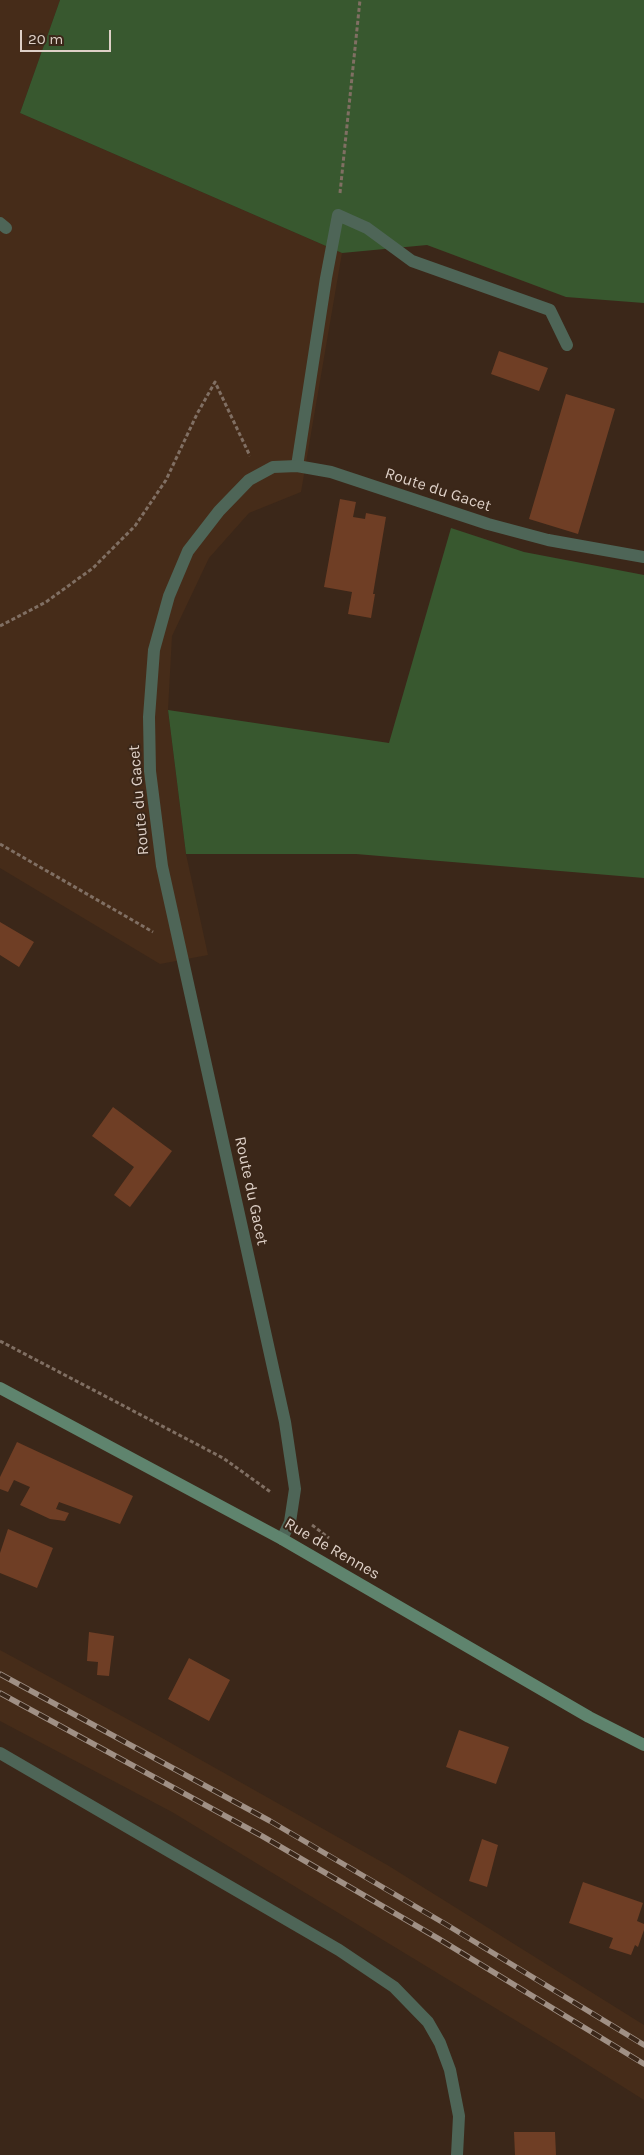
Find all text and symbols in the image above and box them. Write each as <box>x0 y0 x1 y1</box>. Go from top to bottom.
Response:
scale bar <box>22 20 114 52</box>
text: 20 m <box>28 30 63 48</box>
street label: Route du Gacet <box>382 464 494 516</box>
street label: Route du Gacet <box>125 744 153 856</box>
street label: Route du Gacet <box>230 1135 272 1247</box>
street label: Rue de Rennes <box>281 1514 383 1584</box>

